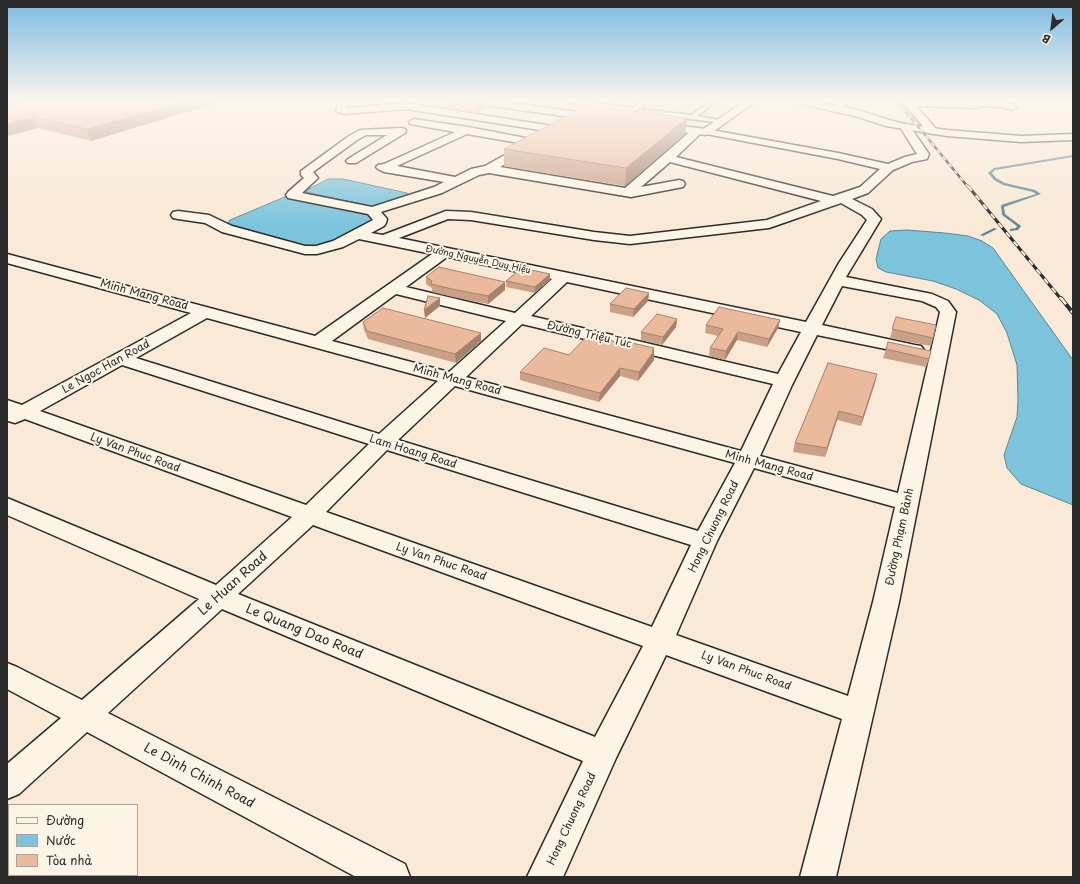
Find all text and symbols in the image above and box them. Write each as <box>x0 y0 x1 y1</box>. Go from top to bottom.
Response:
north arrow <box>1032 8 1072 48</box>
text: B <box>1039 30 1053 48</box>
street label: Đường Nguyễn Duy Hiệu <box>424 244 532 276</box>
street label: Minh Mang Road <box>99 277 189 313</box>
street label: Đường Triệu Túc <box>545 319 633 351</box>
street label: Le Ngoc Han Road <box>60 337 152 397</box>
street label: Minh Mang Road <box>412 362 502 398</box>
street label: Ly Van Phuc Road <box>88 431 182 475</box>
street label: Lam Hoang Road <box>368 432 458 472</box>
street label: Minh Mang Road <box>724 448 814 484</box>
street label: Hong Chuong Road <box>686 479 742 575</box>
street label: Đường Phạm Bành <box>883 487 917 587</box>
street label: Ly Van Phuc Road <box>394 540 488 584</box>
street label: Le Huan Road <box>195 549 271 619</box>
street label: Le Quang Dao Road <box>243 601 365 663</box>
street label: Ly Van Phuc Road <box>699 649 793 693</box>
street label: Le Dinh Chinh Road <box>141 740 257 812</box>
street label: Hong Chuong Road <box>545 771 599 867</box>
legend <box>8 804 138 876</box>
text: Đường <box>46 811 84 829</box>
text: Nước <box>46 831 76 849</box>
text: Tòa nhà <box>46 851 92 869</box>

